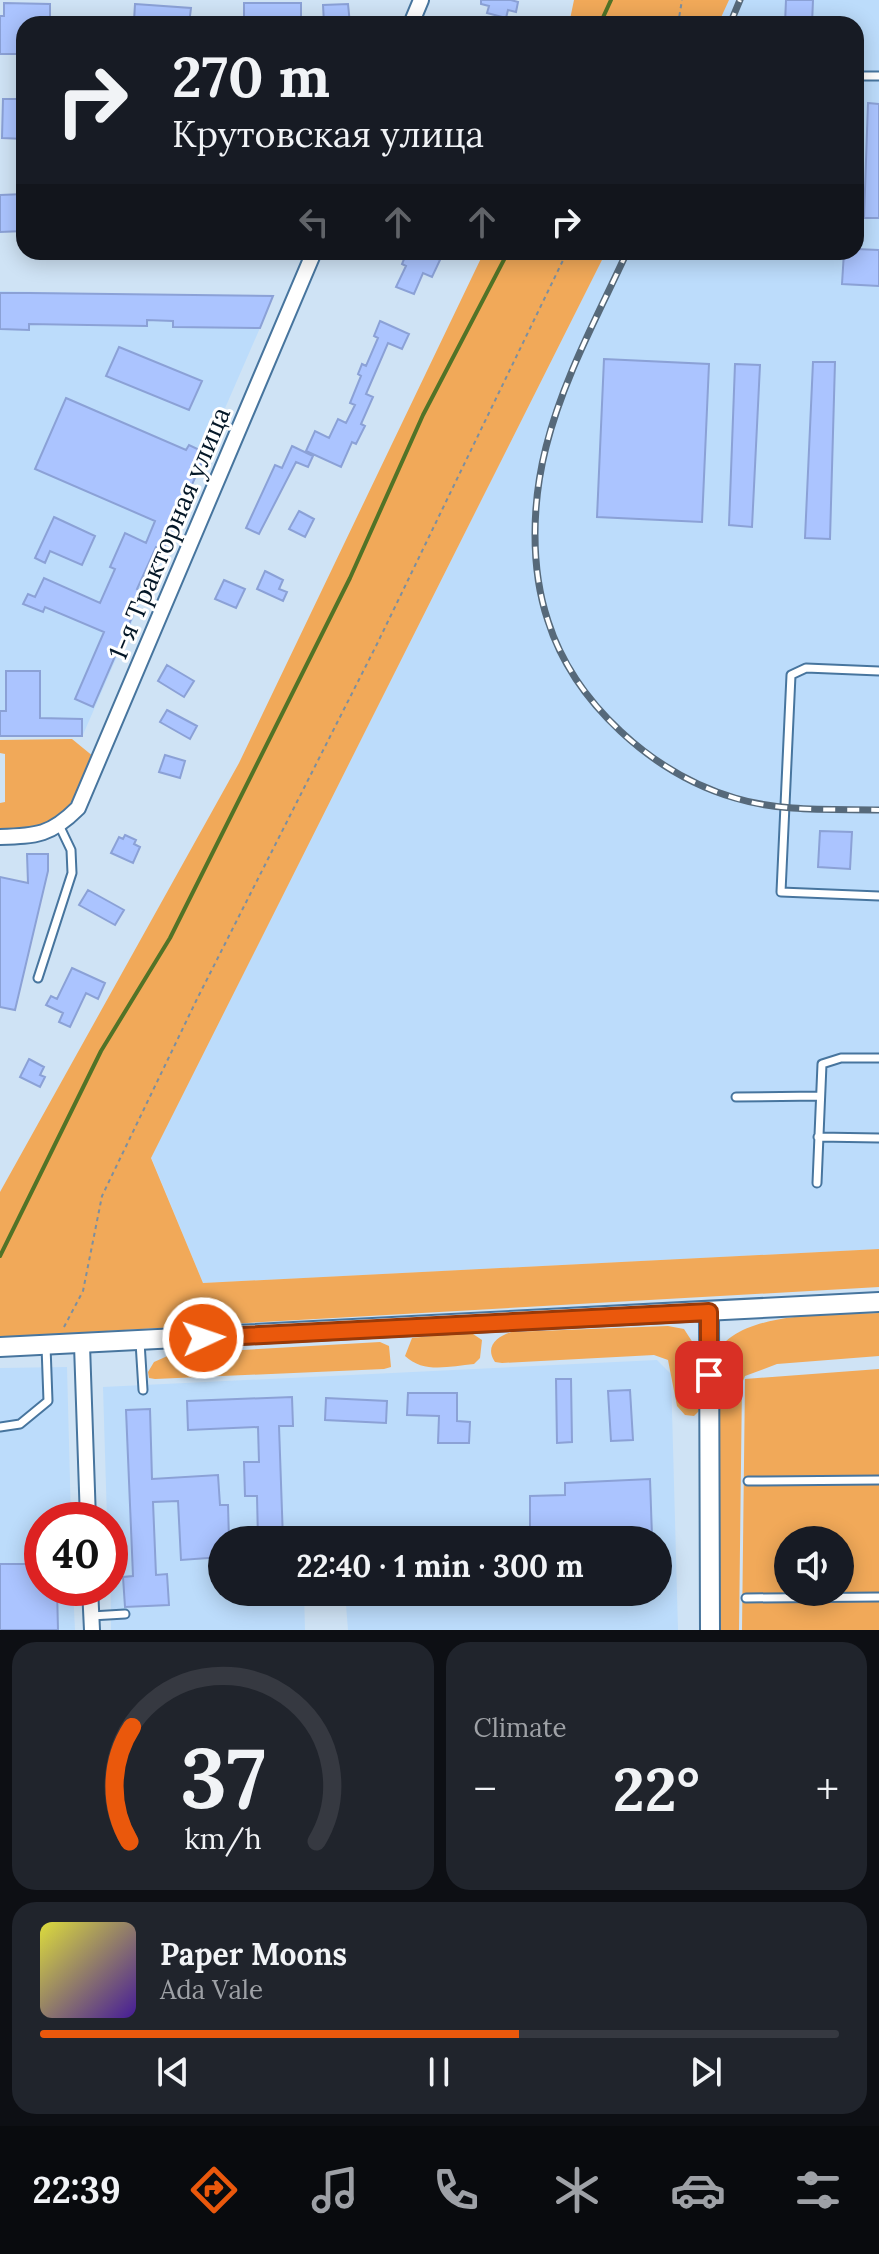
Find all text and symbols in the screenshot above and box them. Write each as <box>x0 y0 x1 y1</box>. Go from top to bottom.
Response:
text: 270 m <box>172 41 330 112</box>
icon: right <box>40 48 144 152</box>
text: Крутовская улица <box>172 111 484 157</box>
icon: left <box>292 200 336 244</box>
icon: ahead <box>376 200 420 244</box>
icon: ahead <box>460 200 504 244</box>
icon: right <box>544 200 588 244</box>
street label: 1-я Тракторная улица <box>101 402 237 664</box>
position arrow <box>161 1296 245 1380</box>
pin <box>675 1341 743 1409</box>
icon: arrive <box>687 1353 731 1397</box>
speed limit sign: 40 <box>24 1502 128 1606</box>
map controls <box>774 1526 854 1606</box>
button: sound <box>774 1526 854 1606</box>
text: 22:40 · 1 min · 300 m <box>296 1547 584 1585</box>
text: Climate <box>474 1711 567 1744</box>
text: 37 <box>180 1724 266 1831</box>
text: 22° <box>613 1751 700 1827</box>
text: − <box>474 1761 497 1817</box>
text: + <box>816 1761 839 1817</box>
text: km/h <box>184 1820 261 1857</box>
text: Paper Moons <box>160 1935 347 1973</box>
text: Ada Vale <box>160 1973 263 2006</box>
icon: previous <box>151 2050 195 2094</box>
icon: pause <box>417 2050 461 2094</box>
icon: next <box>684 2050 728 2094</box>
icon: directions <box>186 2162 242 2218</box>
icon: music <box>307 2162 363 2218</box>
icon: phone <box>428 2162 484 2218</box>
icon: climate <box>549 2162 605 2218</box>
icon: car <box>670 2162 726 2218</box>
icon: filters <box>790 2162 846 2218</box>
text: 22:39 <box>32 2167 121 2213</box>

